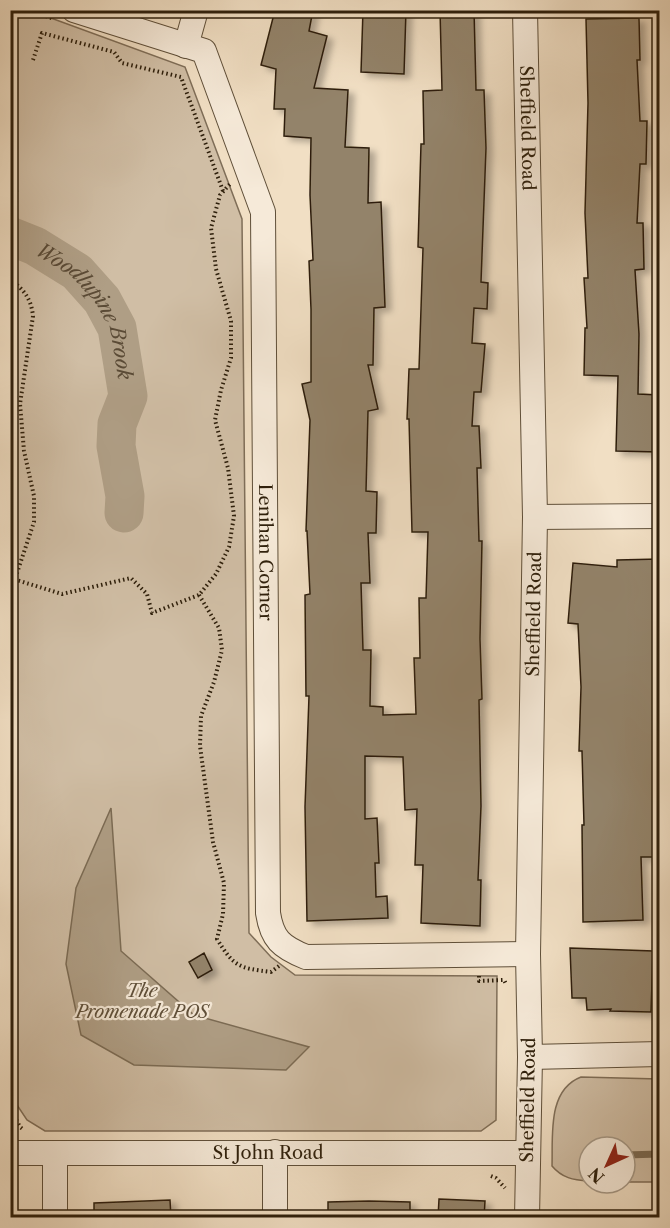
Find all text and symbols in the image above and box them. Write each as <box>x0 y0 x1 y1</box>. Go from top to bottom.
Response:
street label: Sheffield Road <box>515 65 540 191</box>
water label: Woodlupine Brook <box>32 238 137 382</box>
street label: Lenihan Corner <box>254 484 277 621</box>
street label: Sheffield Road <box>522 551 546 677</box>
park label: The Promenade POS <box>74 980 210 1023</box>
street label: Sheffield Road <box>516 1037 540 1163</box>
north arrow <box>577 1135 637 1195</box>
street label: St John Road <box>212 1142 324 1164</box>
text: N <box>584 1164 608 1188</box>

